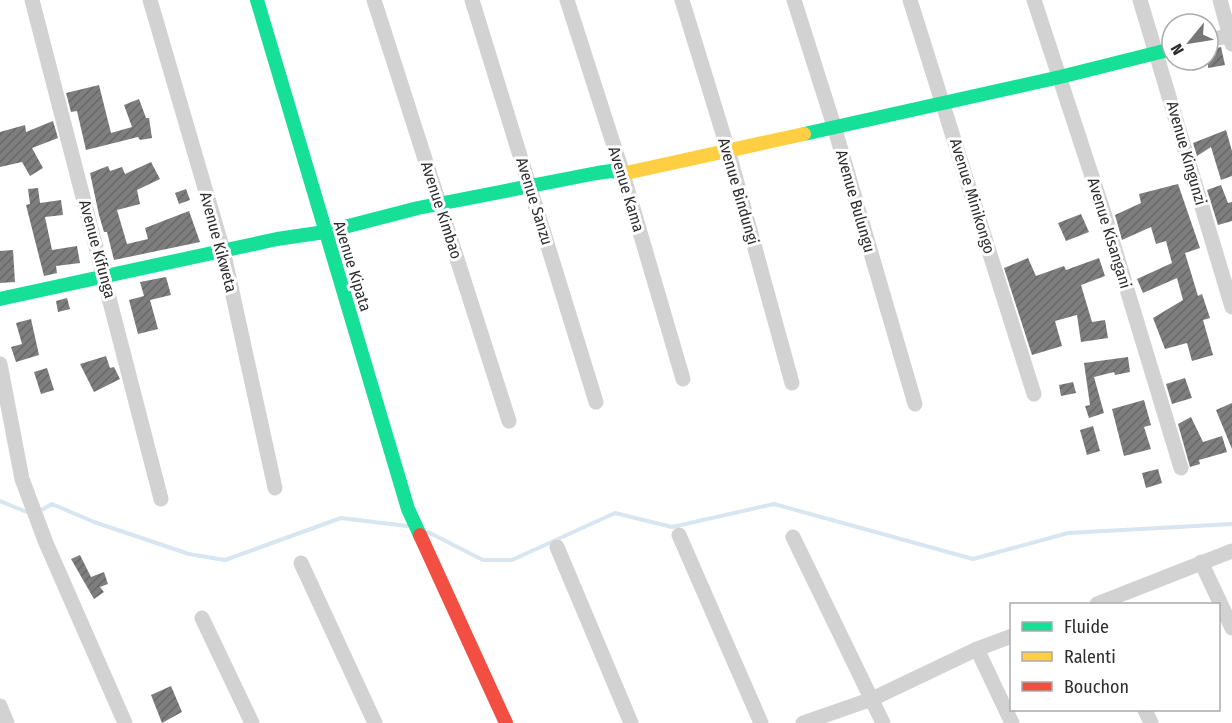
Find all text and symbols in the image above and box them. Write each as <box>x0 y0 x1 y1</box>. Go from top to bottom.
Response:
north arrow <box>1160 12 1220 72</box>
text: N <box>1167 40 1188 58</box>
street label: Avenue Kingunzi <box>1163 99 1210 207</box>
street label: Avenue Bindungi <box>714 136 763 247</box>
street label: Avenue Minikongo <box>946 136 999 256</box>
street label: Avenue Kama <box>605 144 649 234</box>
street label: Avenue Bulungu <box>832 148 879 255</box>
street label: Avenue Sanzu <box>512 155 557 247</box>
street label: Avenue Kimbao <box>417 159 466 261</box>
street label: Avenue Kisangani <box>1084 175 1135 291</box>
street label: Avenue Kikweta <box>196 190 241 295</box>
street label: Avenue Kifunga <box>75 198 120 301</box>
street label: Avenue Kipata <box>330 219 375 314</box>
legend <box>1010 603 1220 711</box>
text: Fluide <box>1064 616 1109 638</box>
text: Ralenti <box>1064 646 1116 668</box>
text: Bouchon <box>1064 676 1129 698</box>

